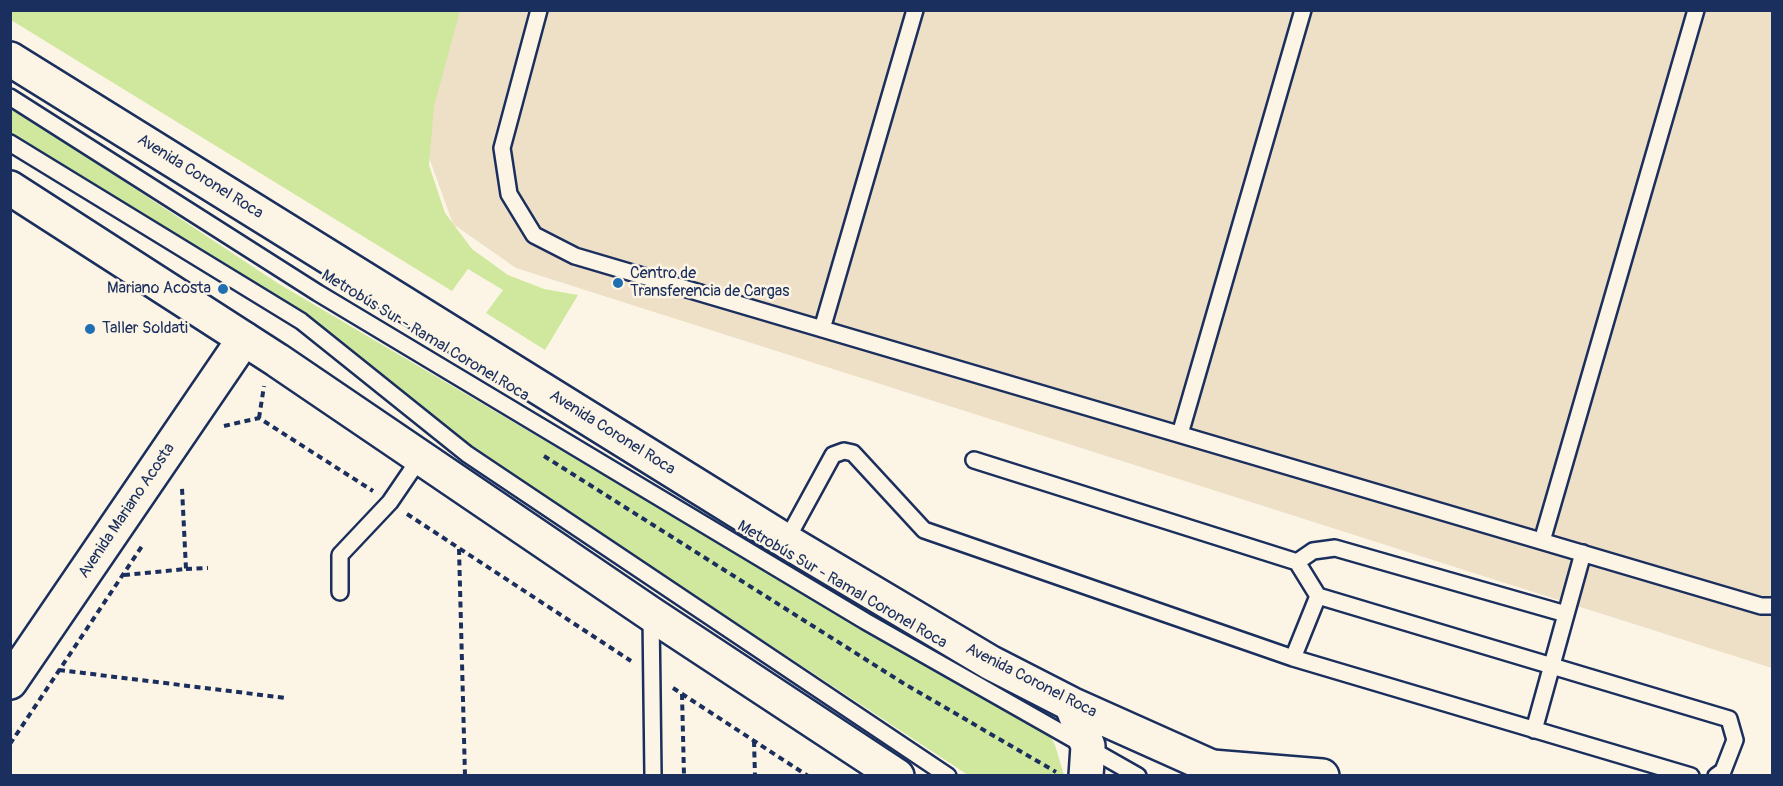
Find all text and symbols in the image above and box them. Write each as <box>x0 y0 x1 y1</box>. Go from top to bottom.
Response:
street label: Avenida Coronel Roca <box>134 130 266 224</box>
place label: Centro de Transferencia de Cargas <box>630 264 789 302</box>
street label: Metrobús Sur - Ramal Coronel Roca <box>318 266 532 406</box>
marker: Centro de Transferencia de Cargas <box>611 276 625 290</box>
place label: Mariano Acosta <box>107 279 211 299</box>
marker: Mariano Acosta <box>216 282 230 296</box>
place label: Taller Soldati <box>102 319 188 339</box>
marker: Taller Soldati <box>83 322 97 336</box>
street label: Avenida Coronel Roca <box>546 386 678 480</box>
street label: Avenida Mariano Acosta <box>75 440 179 582</box>
street label: Metrobús Sur - Ramal Coronel Roca <box>734 517 950 653</box>
street label: Avenida Coronel Roca <box>962 640 1100 722</box>

